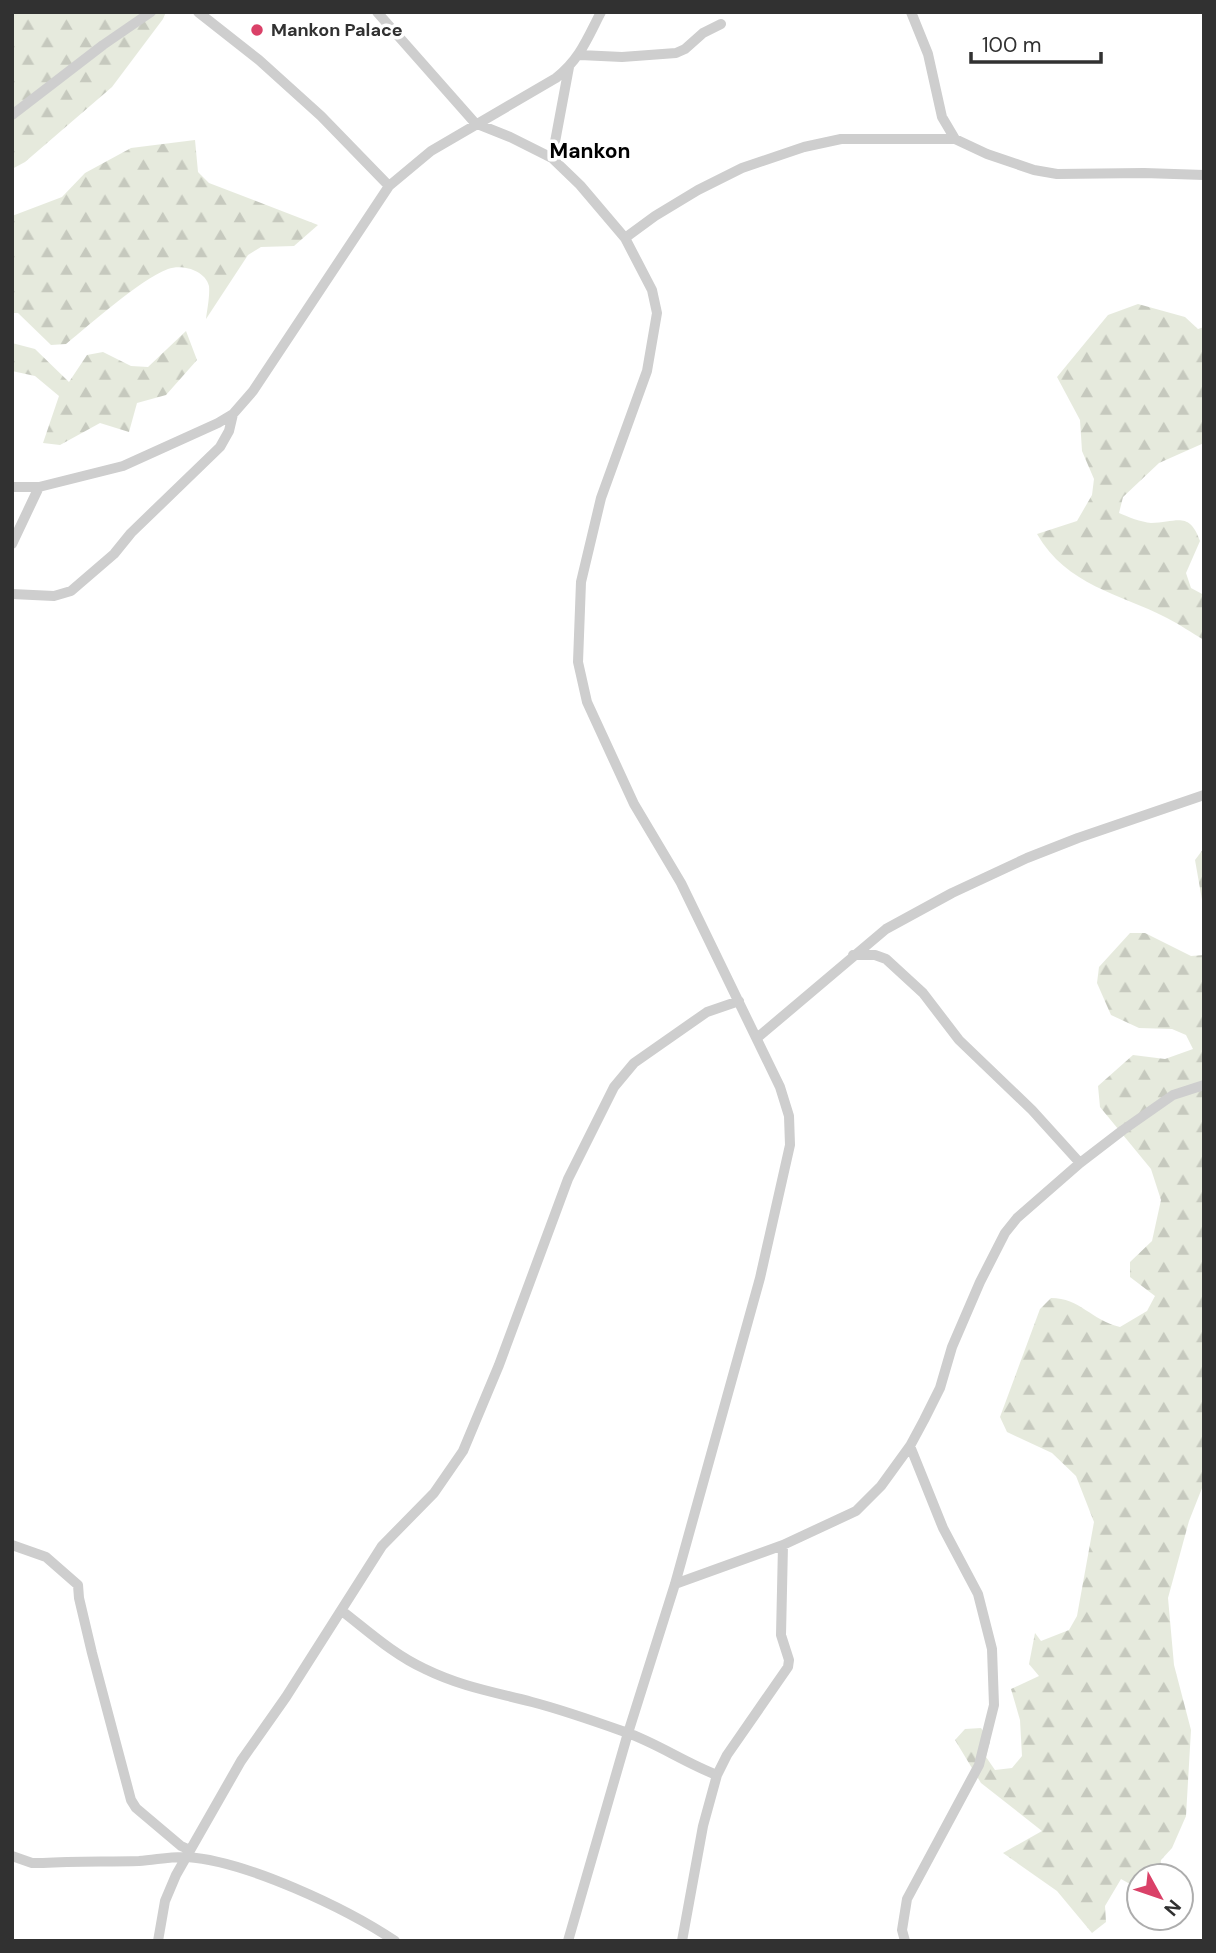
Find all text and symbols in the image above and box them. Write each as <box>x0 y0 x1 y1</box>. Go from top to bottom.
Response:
place label: Mankon Palace <box>271 18 403 42</box>
scale bar <box>971 21 1100 65</box>
marker: Mankon Palace <box>249 22 265 38</box>
text: 100 m <box>982 31 1042 59</box>
district label: Mankon <box>550 137 630 165</box>
north arrow <box>1125 1862 1195 1932</box>
text: N <box>1159 1894 1187 1921</box>

